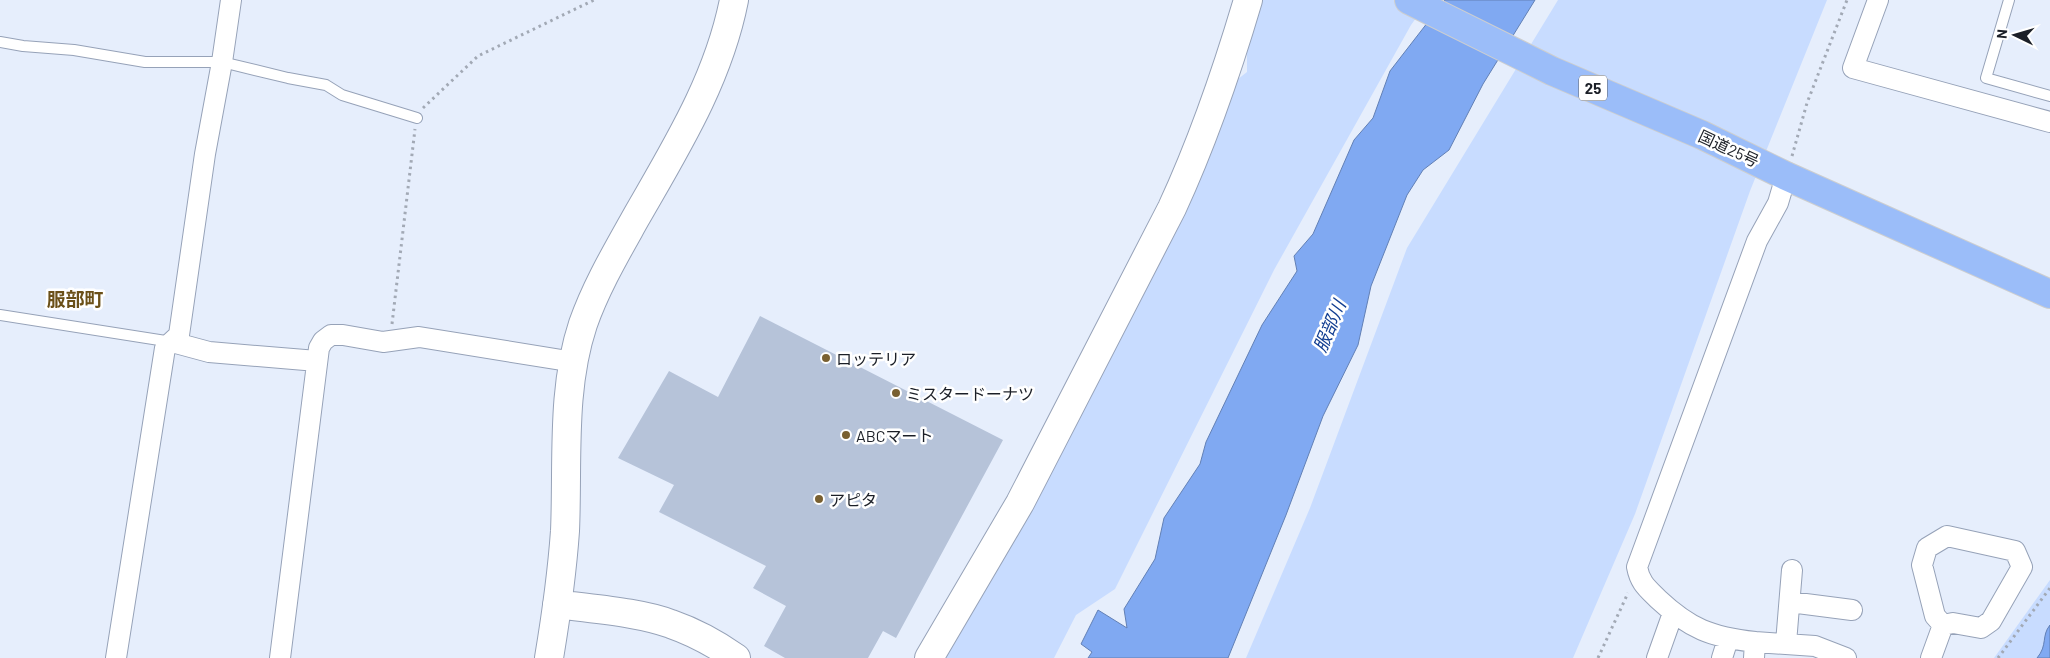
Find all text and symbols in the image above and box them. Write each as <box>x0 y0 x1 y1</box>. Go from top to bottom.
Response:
north arrow <box>1990 10 2040 60</box>
text: N <box>1993 28 2010 39</box>
road number: 25 <box>1579 76 1607 100</box>
street label: 国道25号 <box>1696 126 1762 170</box>
district label: 服部町 <box>46 287 104 310</box>
water label: 服部川 <box>1308 295 1350 355</box>
place label: ロッテリア <box>836 349 916 368</box>
marker: ロッテリア <box>820 352 832 364</box>
place label: ミスタードーナツ <box>906 384 1034 403</box>
marker: ミスタードーナツ <box>890 387 902 399</box>
place label: ABCマート <box>856 426 933 445</box>
marker: ABCマート <box>840 429 852 441</box>
place label: アピタ <box>829 490 877 509</box>
marker: アピタ <box>813 493 825 505</box>

